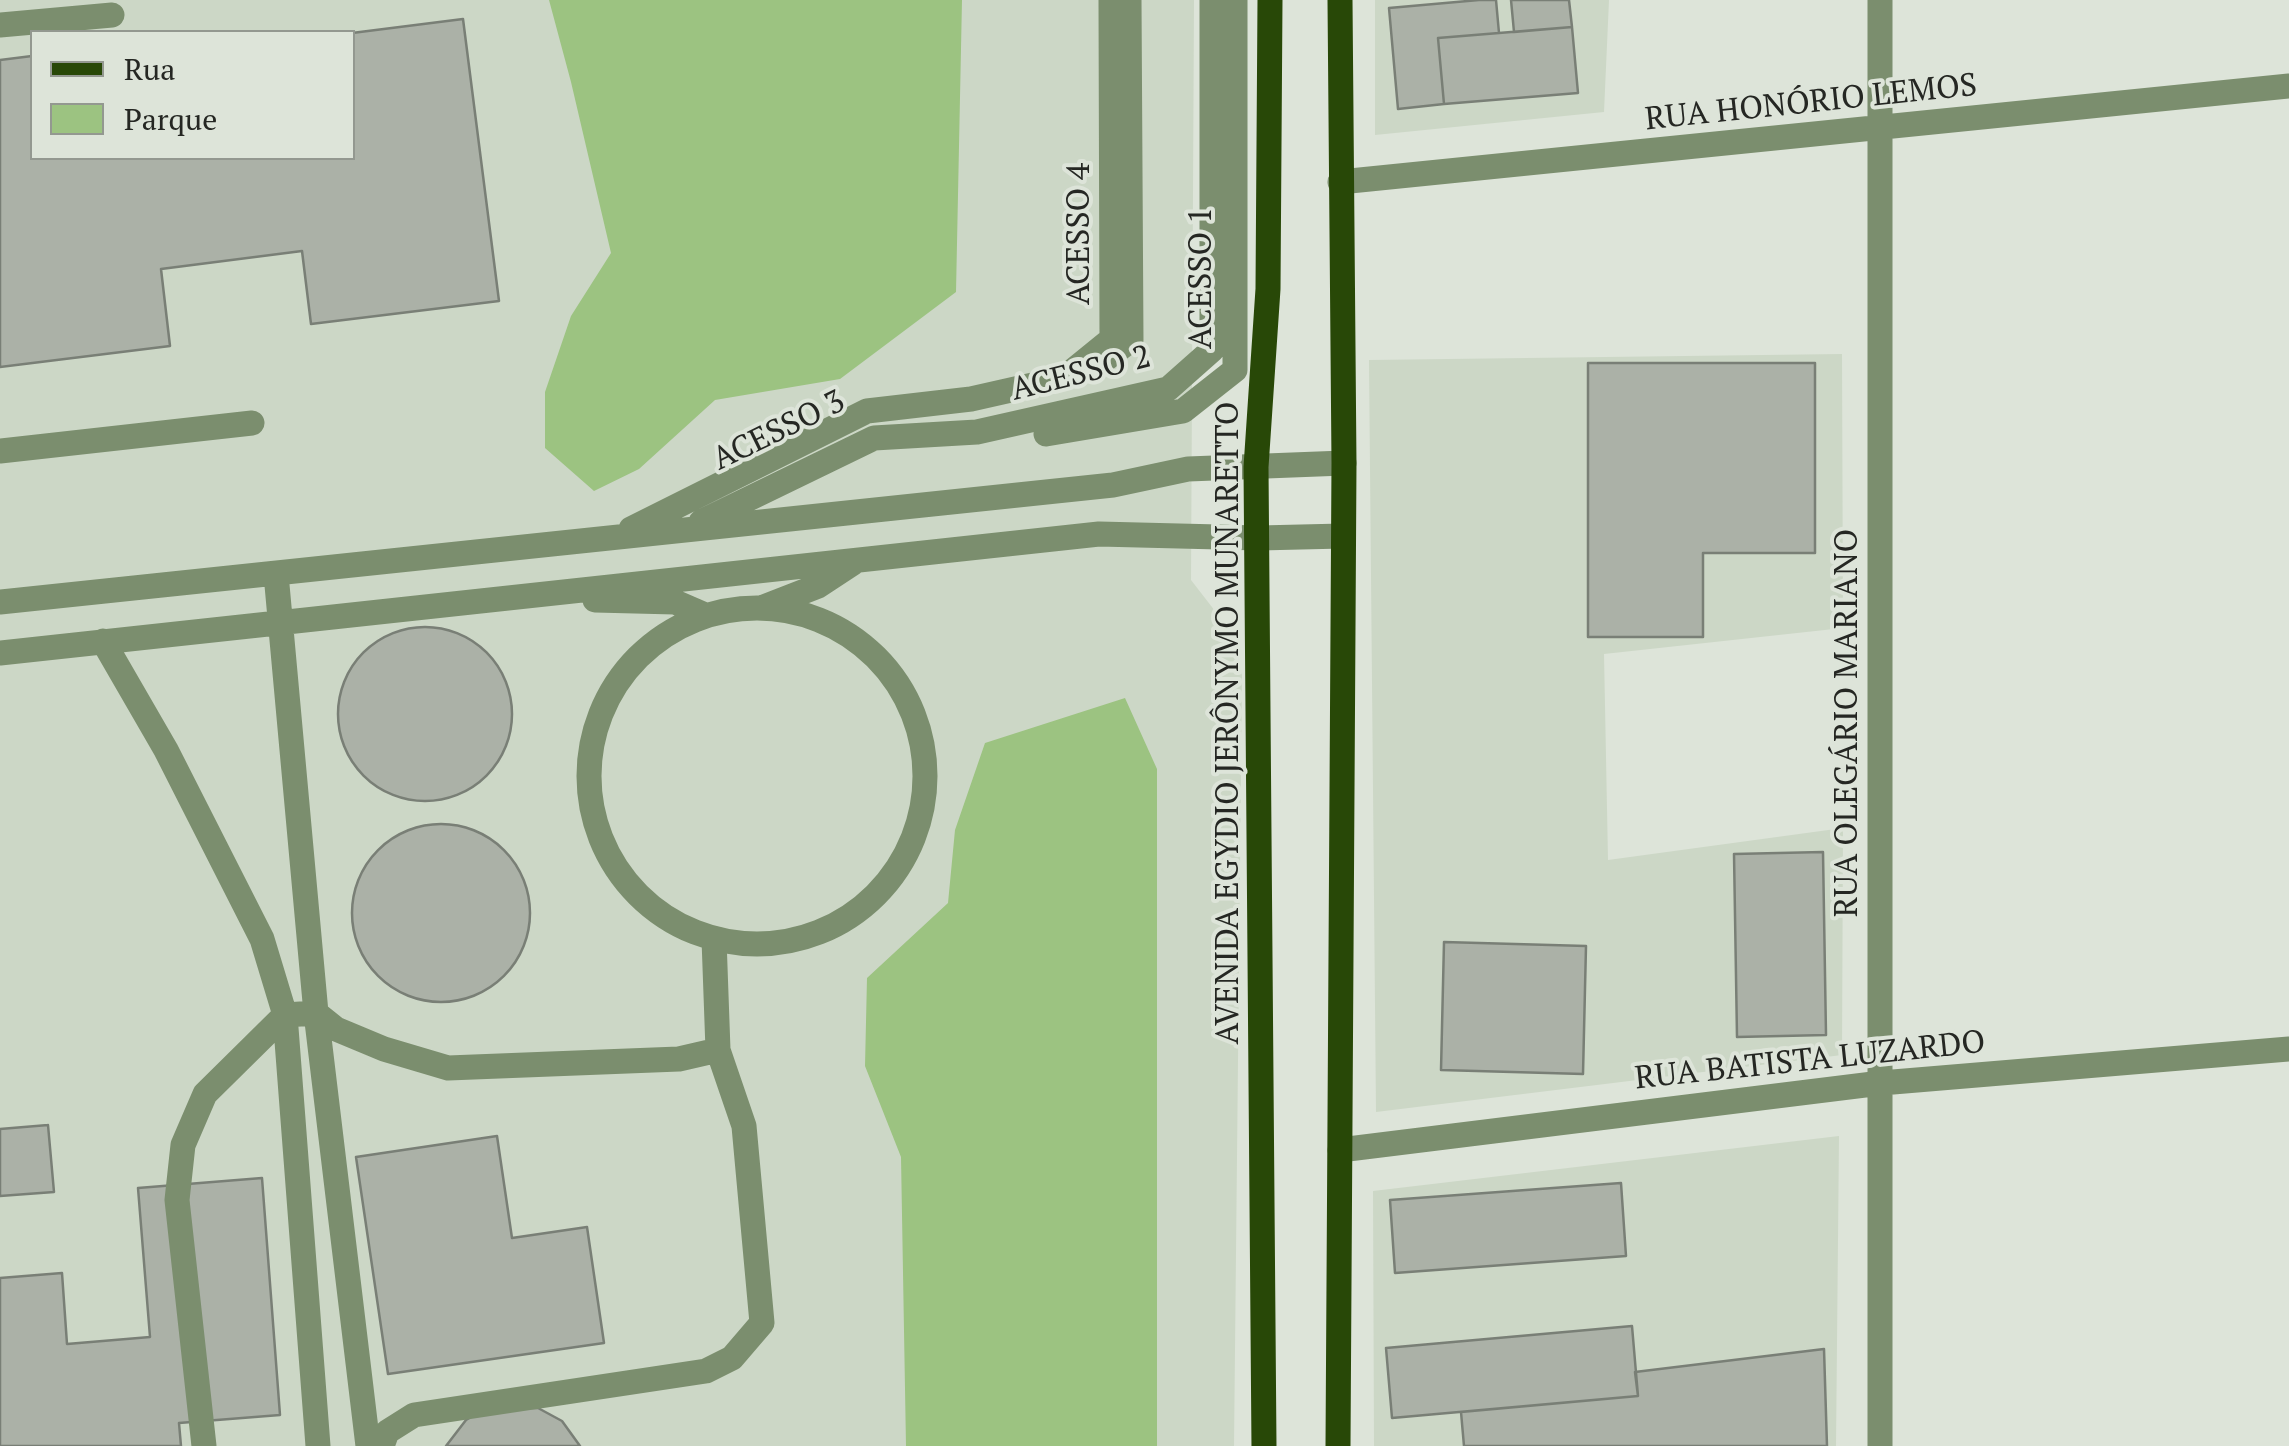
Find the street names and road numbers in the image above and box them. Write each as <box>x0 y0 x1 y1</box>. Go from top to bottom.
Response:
street label: RUA HONÓRIO LEMOS <box>1643 66 1979 140</box>
street label: ACESSO 4 <box>1061 163 1099 305</box>
street label: ACESSO 1 <box>1183 207 1221 349</box>
street label: ACESSO 2 <box>1007 338 1155 410</box>
street label: ACESSO 3 <box>707 383 851 479</box>
street label: AVENIDA EGYDIO JERÔNYMO MUNARETTO <box>1210 402 1248 1044</box>
street label: RUA OLEGÁRIO MARIANO <box>1829 529 1867 917</box>
street label: RUA BATISTA LUZARDO <box>1633 1024 1987 1098</box>

